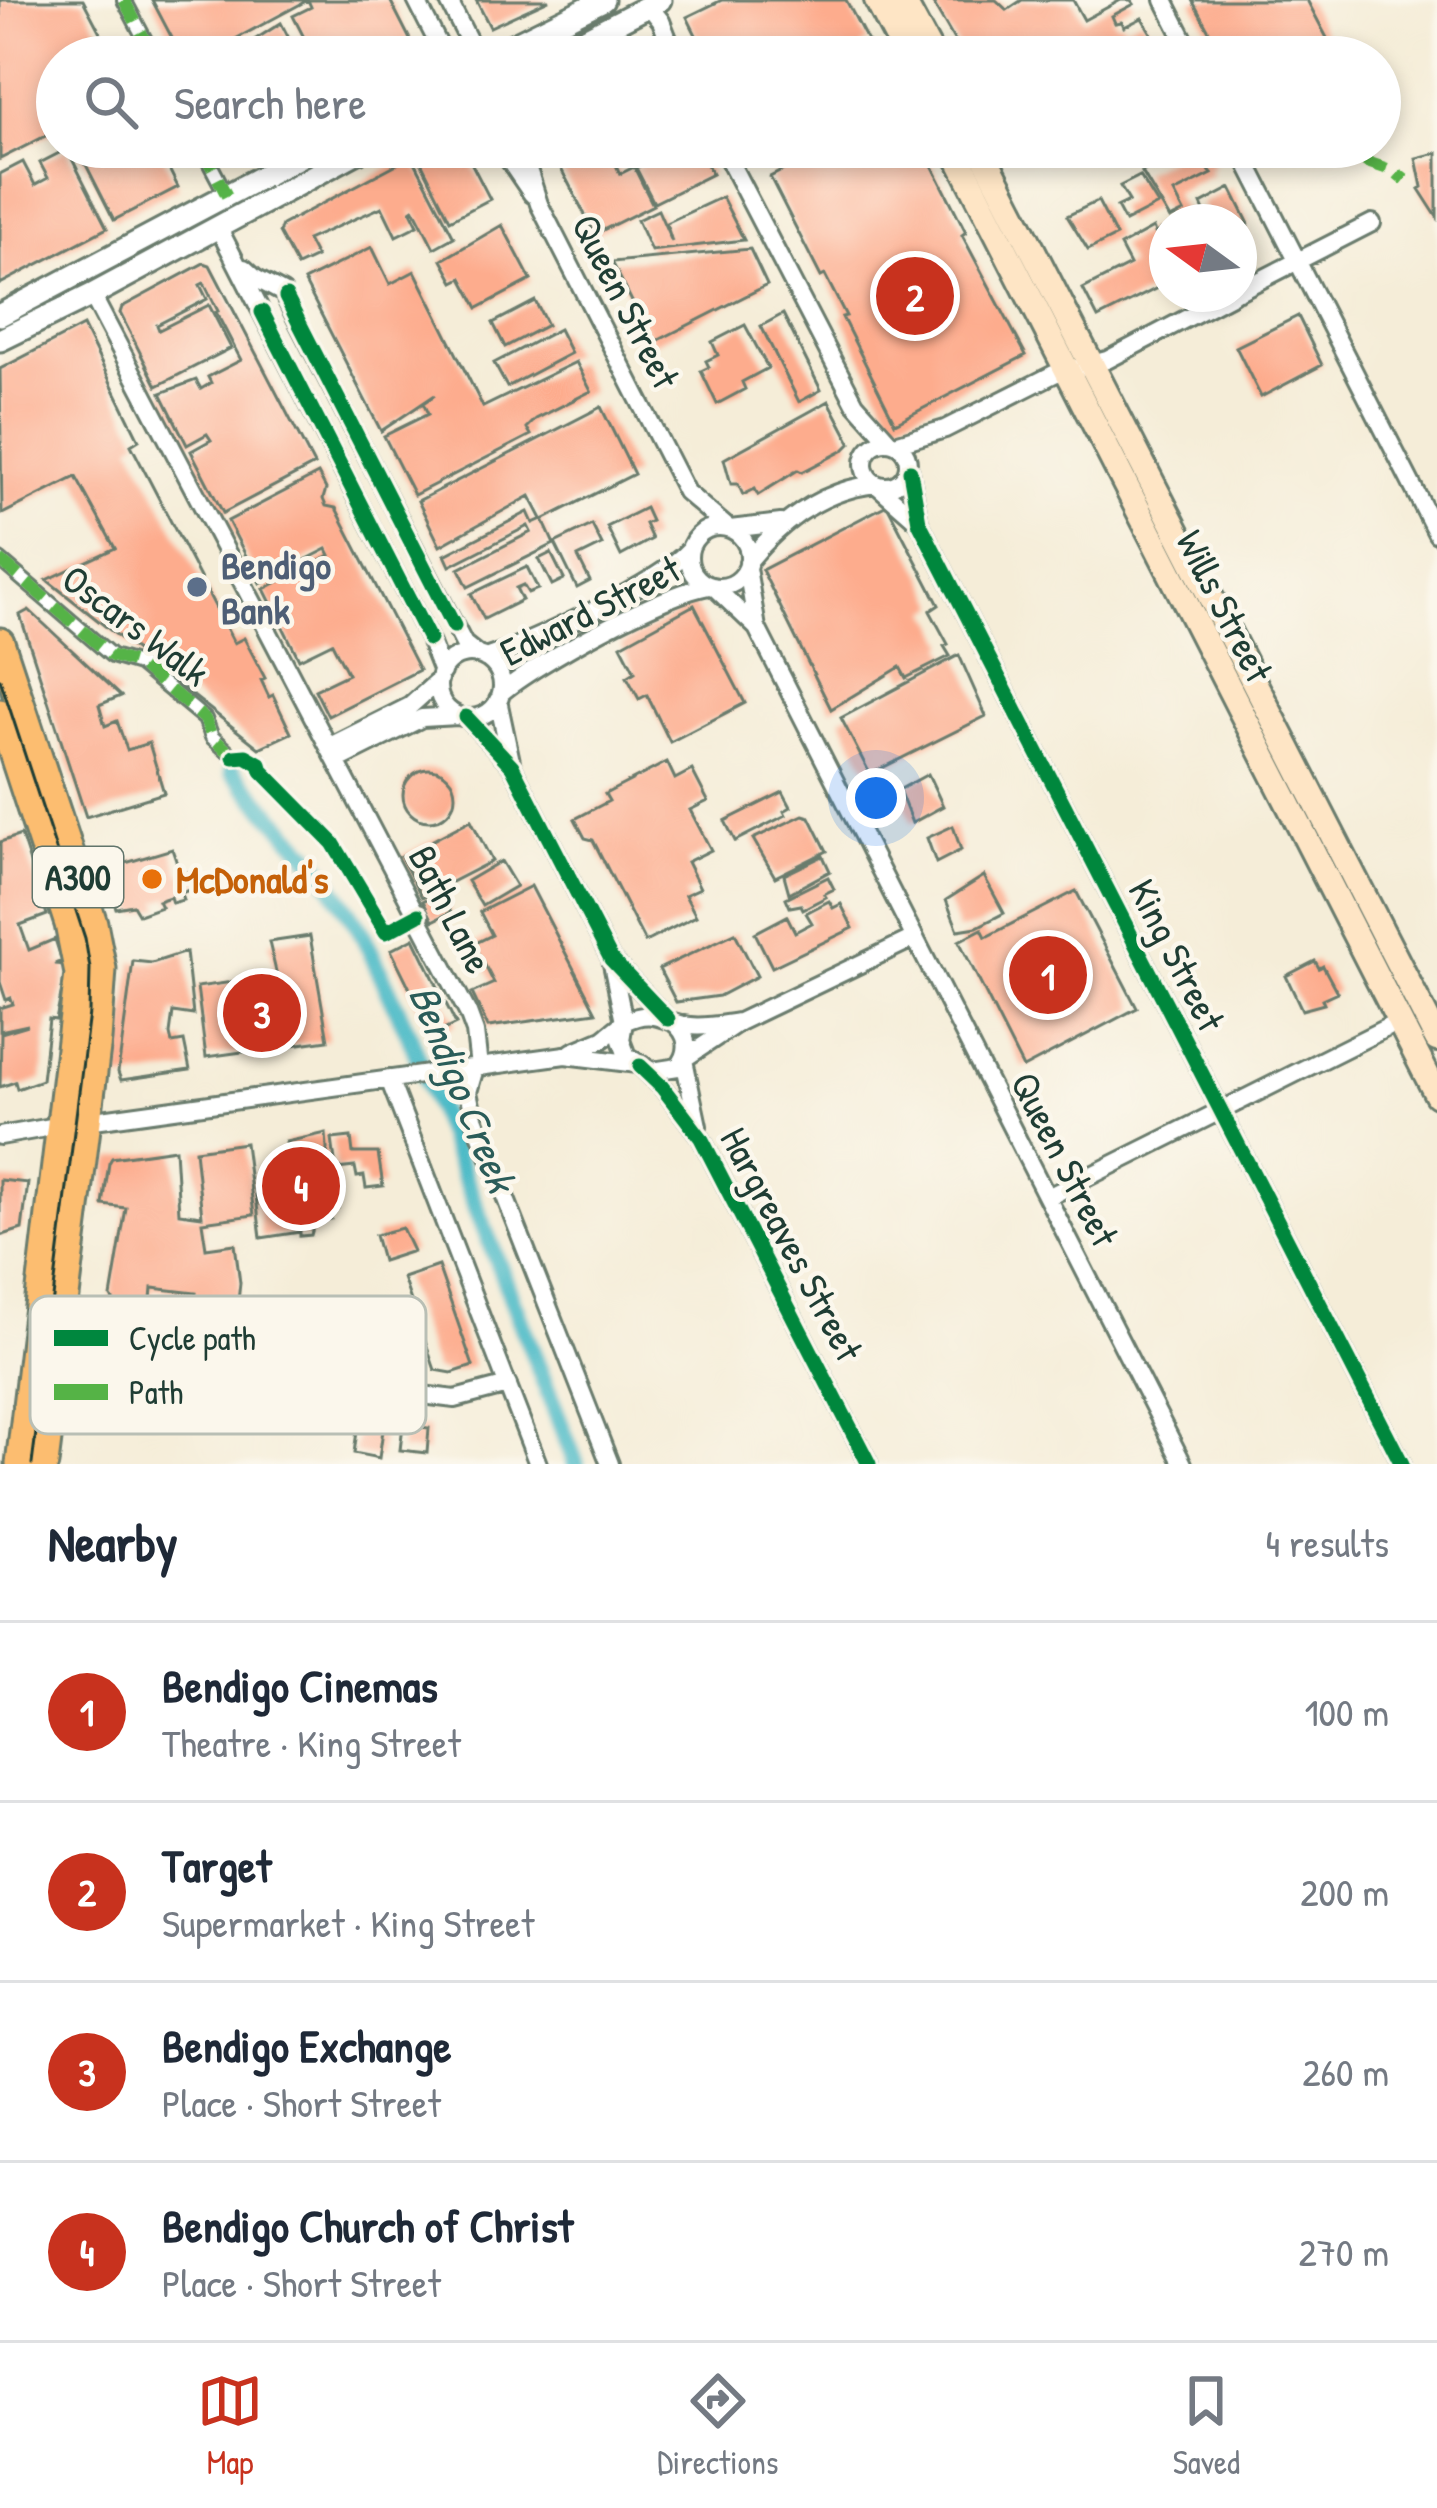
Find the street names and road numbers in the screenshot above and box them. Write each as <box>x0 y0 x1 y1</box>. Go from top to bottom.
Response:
street label: Queen Street <box>560 204 693 398</box>
street label: Wills Street <box>1165 521 1287 692</box>
street label: Edward Street <box>491 541 690 678</box>
street label: Oscars Walk <box>52 552 221 698</box>
street label: Bath Lane <box>397 836 506 982</box>
road number: A300 <box>33 847 123 907</box>
street label: King Street <box>1117 870 1239 1040</box>
street label: Queen Street <box>999 1062 1132 1256</box>
street label: Hargreaves Street <box>709 1118 877 1370</box>

